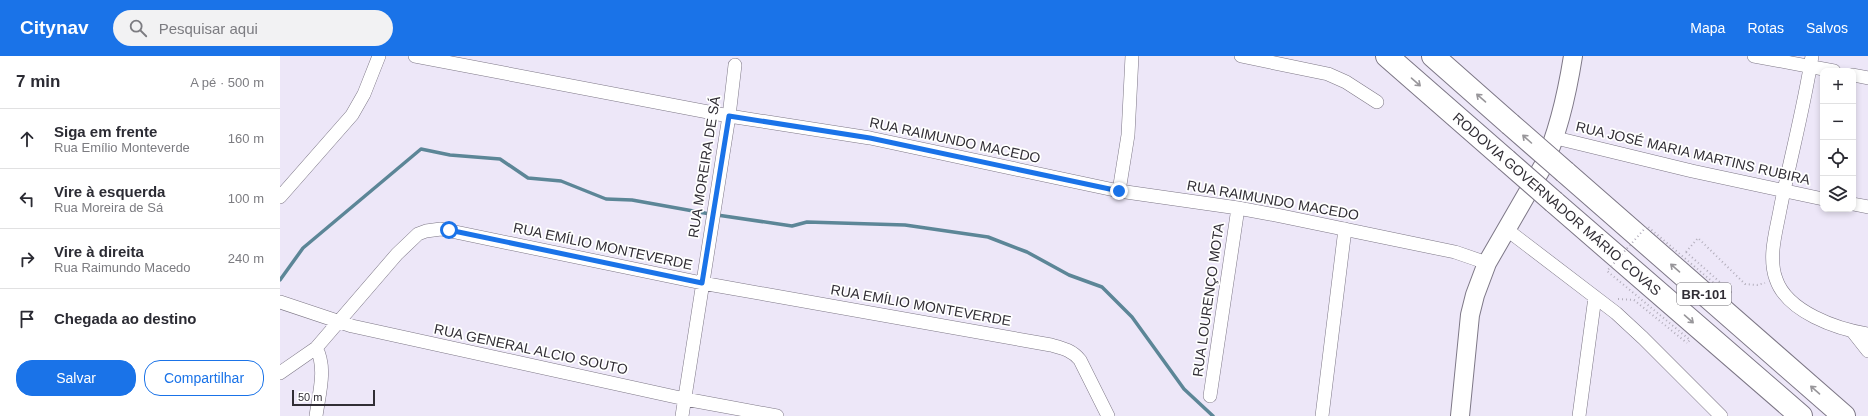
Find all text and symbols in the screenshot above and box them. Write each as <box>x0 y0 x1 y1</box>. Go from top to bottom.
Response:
search box <box>113 10 393 46</box>
text: Citynav <box>20 17 89 38</box>
icon: search <box>127 17 149 39</box>
text: Pesquisar aqui <box>159 20 258 37</box>
text: Mapa <box>1690 20 1725 36</box>
text: Rotas <box>1747 20 1784 36</box>
text: Salvos <box>1806 20 1848 36</box>
map controls <box>1820 68 1856 212</box>
button: + <box>1820 68 1856 104</box>
text: 7 min <box>16 72 60 91</box>
text: A pé · 500 m <box>190 75 264 90</box>
one-way arrow <box>1411 77 1421 86</box>
street label: RUA MOREIRA DE SÁ <box>685 94 723 239</box>
one-way arrow <box>1476 94 1486 103</box>
button: − <box>1820 104 1856 140</box>
street label: RODOVIA GOVERNADOR MÁRIO COVAS <box>1450 109 1664 299</box>
street label: RUA RAIMUNDO MACEDO <box>868 114 1042 166</box>
street label: RUA JOSÉ MARIA MARTINS RUBIRA <box>1574 118 1812 188</box>
text: Siga em frente <box>54 123 157 140</box>
icon: ahead <box>16 128 38 150</box>
text: 160 m <box>228 131 264 146</box>
one-way arrow <box>1522 134 1532 143</box>
text: Rua Emílio Monteverde <box>54 140 190 155</box>
button: locate <box>1820 140 1856 176</box>
button: layers <box>1820 176 1856 212</box>
street label: RUA RAIMUNDO MACEDO <box>1186 177 1360 223</box>
route end <box>1110 182 1128 200</box>
text: Vire à esquerda <box>54 183 165 200</box>
icon: left <box>16 188 38 210</box>
text: 100 m <box>228 191 264 206</box>
text: Rua Moreira de Sá <box>54 200 163 215</box>
street label: RUA EMÍLIO MONTEVERDE <box>512 219 694 273</box>
route start <box>440 221 458 239</box>
street label: RUA LOURENÇO MOTA <box>1189 221 1227 378</box>
text: Vire à direita <box>54 243 144 260</box>
icon: right <box>16 248 38 270</box>
text: 240 m <box>228 251 264 266</box>
text: Rua Raimundo Macedo <box>54 260 191 275</box>
one-way arrow <box>1669 264 1680 273</box>
street label: RUA EMÍLIO MONTEVERDE <box>830 281 1012 329</box>
road number: BR-101 <box>1677 283 1731 305</box>
icon: arrive <box>16 308 38 330</box>
text: Chegada ao destino <box>54 310 197 327</box>
one-way arrow <box>1684 314 1694 323</box>
street label: RUA GENERAL ALCIO SOUTO <box>433 321 629 377</box>
button: Salvar <box>16 360 136 396</box>
button: Compartilhar <box>144 360 264 396</box>
one-way arrow <box>1809 386 1820 395</box>
scale bar <box>292 388 375 407</box>
text: 50 m <box>298 391 322 403</box>

